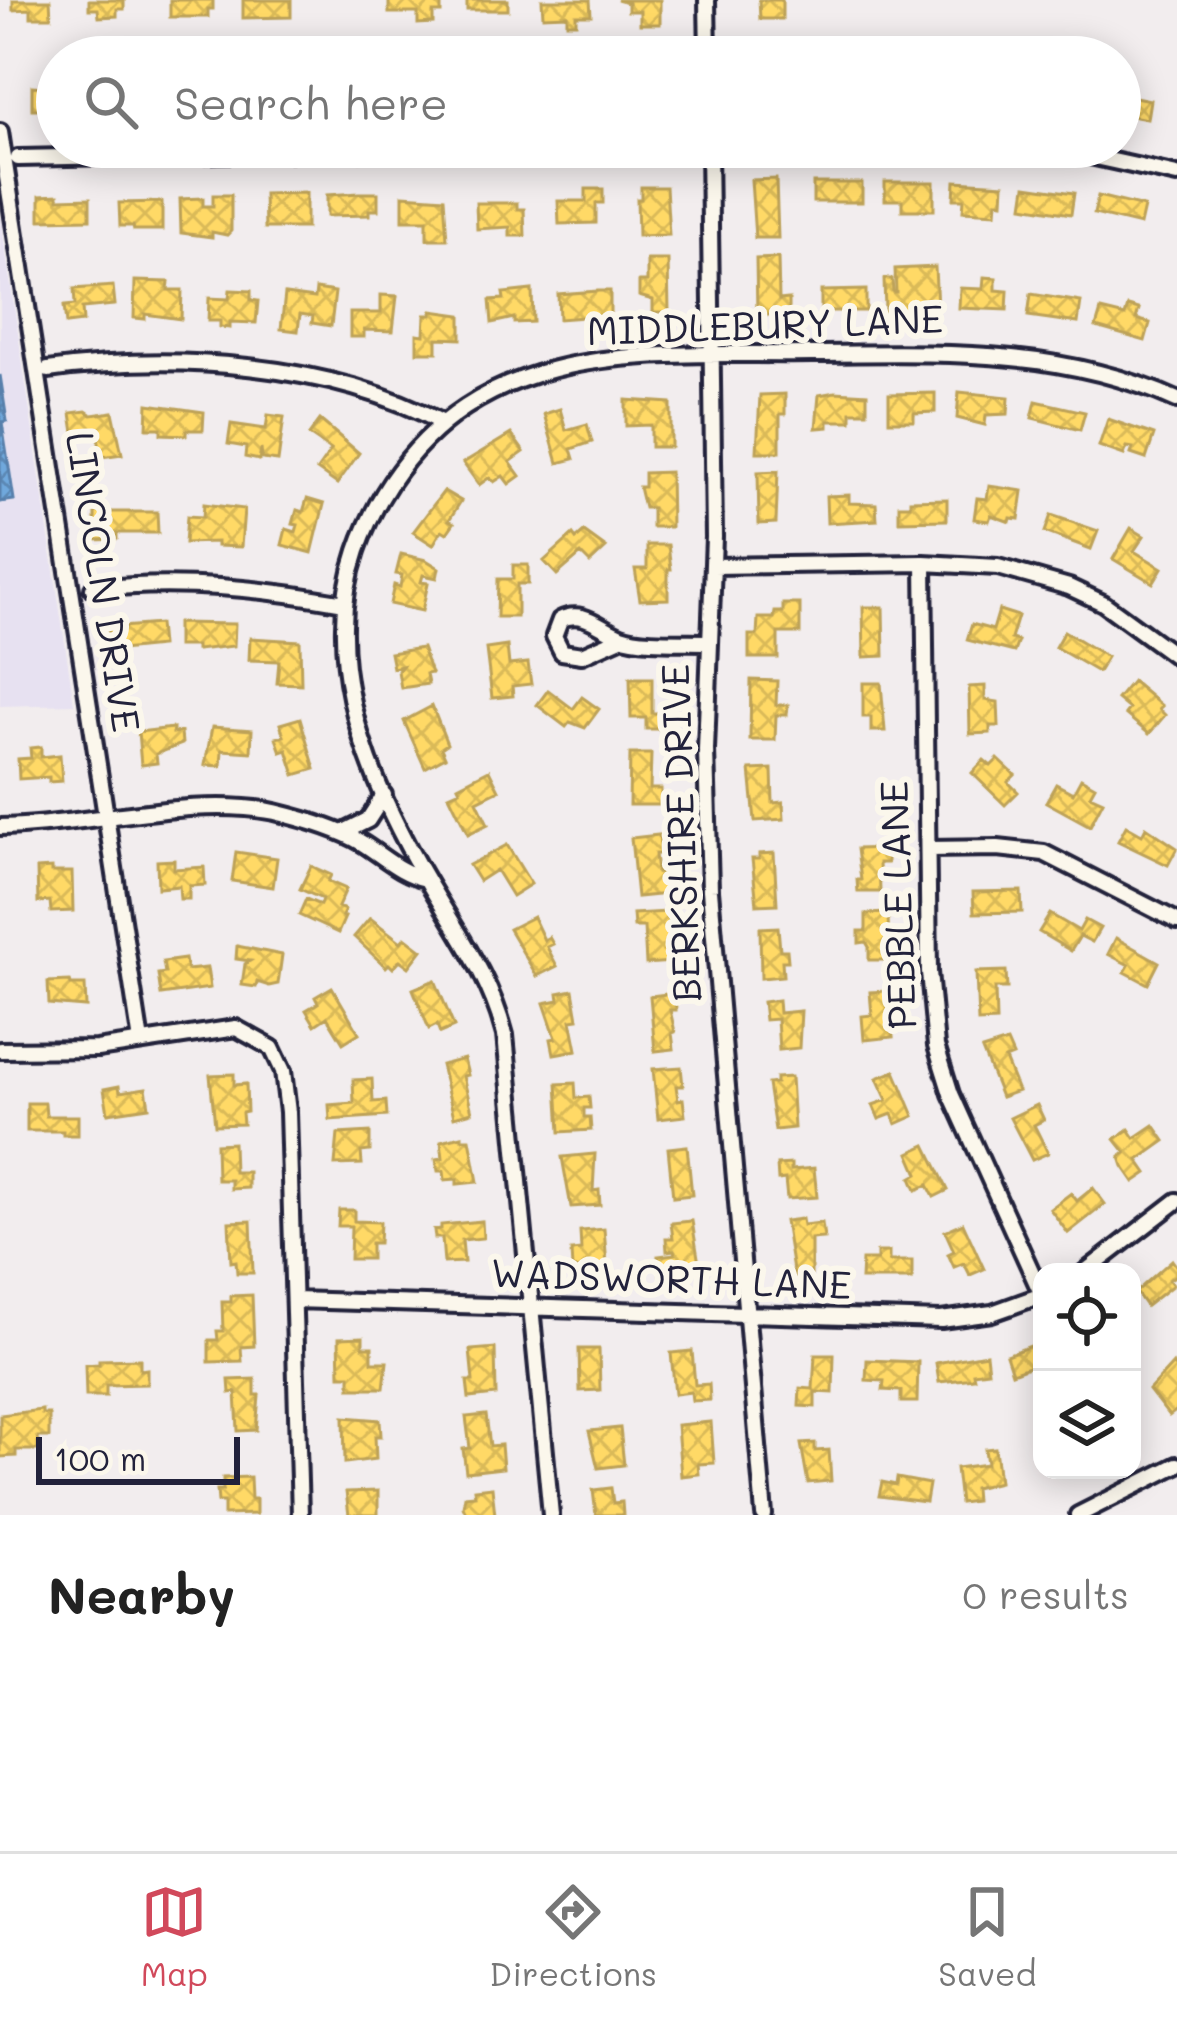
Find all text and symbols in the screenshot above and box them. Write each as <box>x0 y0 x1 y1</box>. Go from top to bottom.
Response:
search box <box>36 36 1141 168</box>
icon: search <box>78 69 144 135</box>
text: Search here <box>174 73 448 131</box>
street label: MIDDLEBURY LANE <box>586 292 944 355</box>
street label: LINCOLN DRIVE <box>56 428 153 735</box>
street label: BERKSHIRE DRIVE <box>648 663 711 1003</box>
street label: PEBBLE LANE <box>867 780 926 1030</box>
street label: WADSWORTH LANE <box>490 1246 852 1309</box>
map controls <box>1033 1263 1141 1479</box>
button: locate <box>1033 1263 1141 1371</box>
button: layers <box>1033 1371 1141 1479</box>
scale bar <box>36 1431 240 1484</box>
text: 100 m <box>54 1436 146 1479</box>
text: Nearby <box>48 1560 235 1627</box>
text: 0 results <box>963 1568 1129 1619</box>
tab: Map <box>141 1879 208 1994</box>
tab: Directions <box>489 1879 657 1994</box>
tab: Saved <box>938 1879 1036 1994</box>

